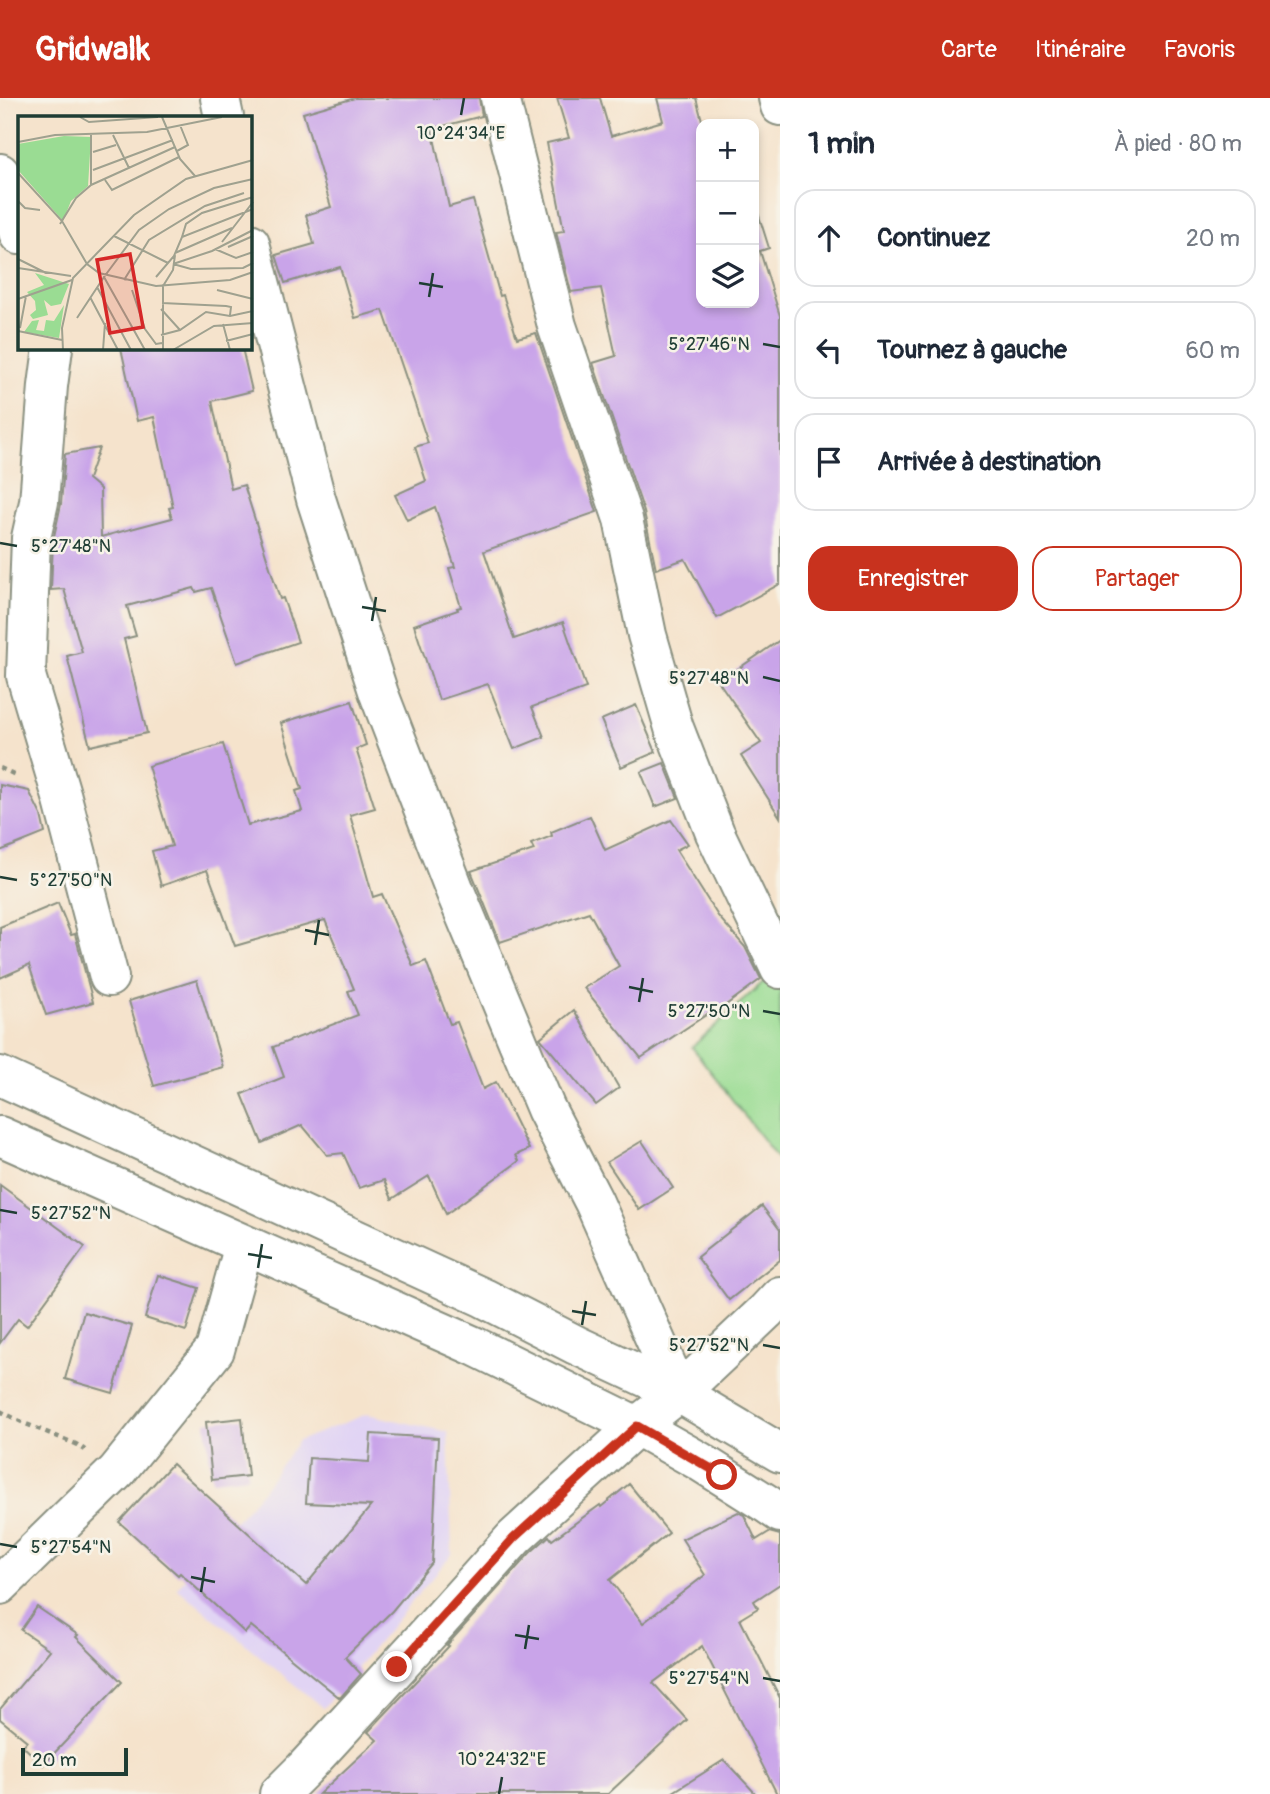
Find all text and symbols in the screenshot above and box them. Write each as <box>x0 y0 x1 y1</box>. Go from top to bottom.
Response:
text: Gridwalk <box>35 29 150 70</box>
text: Carte <box>941 35 997 64</box>
text: Itinéraire <box>1035 35 1126 64</box>
text: Favoris <box>1164 35 1235 64</box>
inset map <box>18 116 252 350</box>
map controls <box>696 119 759 308</box>
button: + <box>696 119 759 182</box>
text: 10°24'34"E <box>417 122 505 145</box>
text: 1 min <box>808 125 875 162</box>
text: À pied · 80 m <box>1114 129 1242 158</box>
button: − <box>696 182 759 245</box>
icon: ahead <box>810 219 848 257</box>
text: Continuez <box>877 222 990 254</box>
text: 20 m <box>1186 224 1240 253</box>
button: layers <box>696 245 759 308</box>
icon: left <box>810 331 848 369</box>
text: 5°27'46"N <box>668 333 750 356</box>
text: Tournez à gauche <box>877 334 1067 366</box>
text: 60 m <box>1185 336 1240 365</box>
icon: arrive <box>810 443 848 481</box>
text: Arrivée à destination <box>877 446 1101 478</box>
text: 5°27'48"N <box>31 535 111 558</box>
button: Enregistrer <box>808 546 1018 611</box>
button: Partager <box>1032 546 1242 611</box>
text: 5°27'48"N <box>669 667 749 690</box>
text: 5°27'50"N <box>30 869 112 892</box>
text: 5°27'50"N <box>668 1000 750 1023</box>
text: 5°27'52"N <box>31 1202 111 1225</box>
text: 5°27'52"N <box>669 1334 749 1357</box>
route start <box>706 1459 737 1490</box>
text: 5°27'54"N <box>31 1536 111 1559</box>
route end <box>381 1651 412 1682</box>
text: 5°27'54"N <box>669 1667 749 1690</box>
scale bar <box>21 1745 128 1777</box>
text: 20 m <box>32 1748 77 1772</box>
text: 10°24'32"E <box>458 1748 546 1771</box>

